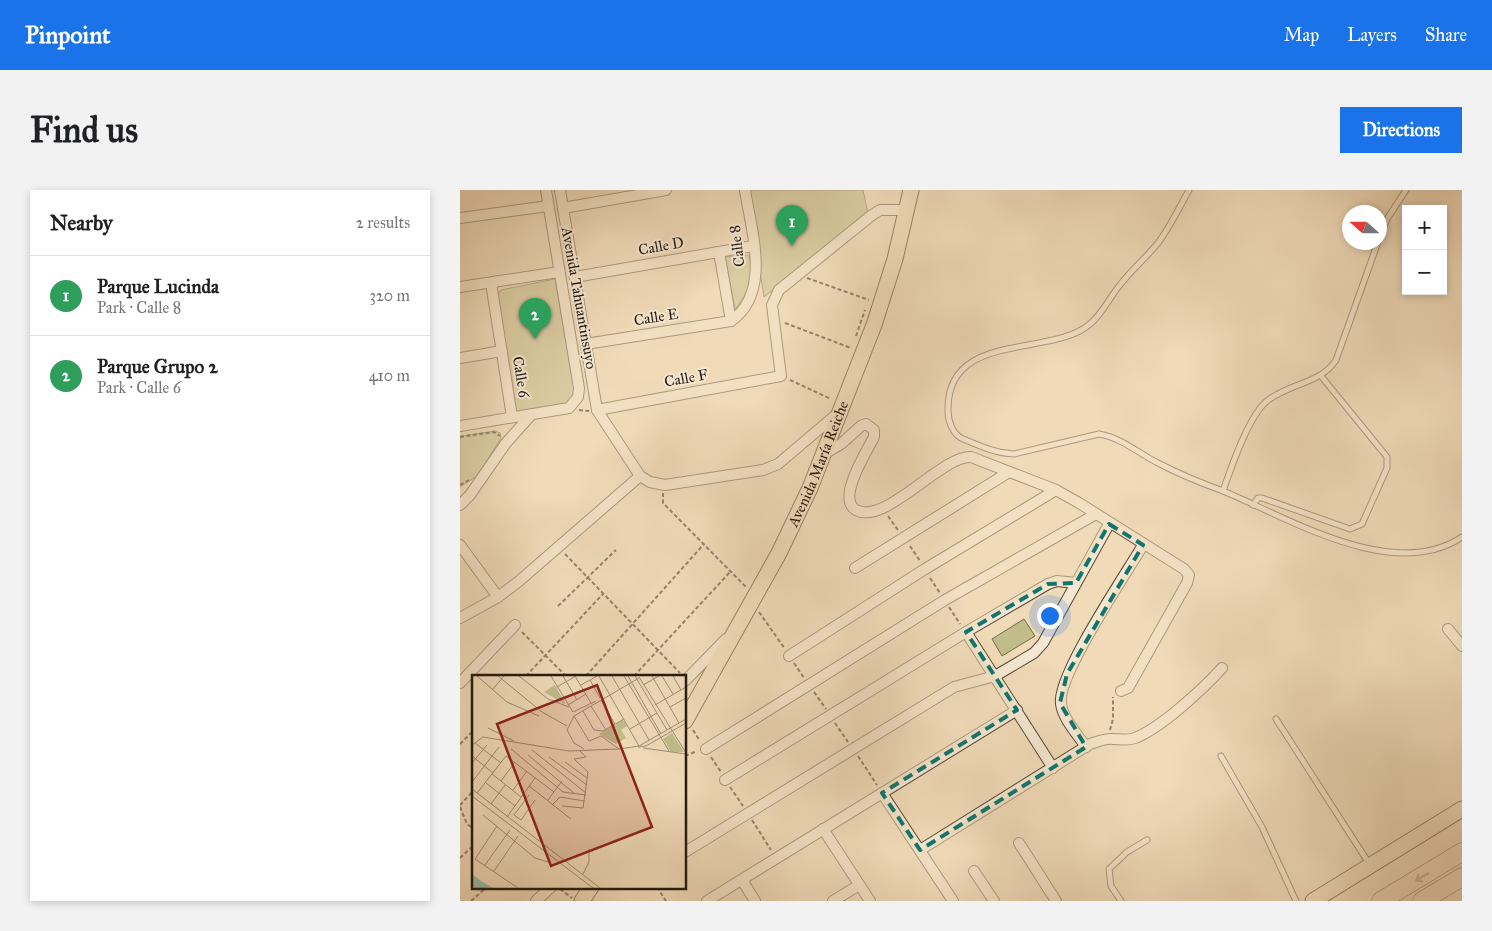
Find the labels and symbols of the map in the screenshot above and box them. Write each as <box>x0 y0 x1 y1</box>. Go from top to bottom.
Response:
pin: 1 <box>776 205 808 246</box>
north arrow <box>1342 205 1387 250</box>
street label: Calle 8 <box>726 224 748 268</box>
street label: Avenida Tahuantinsuyo <box>557 225 600 371</box>
street label: Calle D <box>637 233 685 259</box>
pin: 2 <box>519 298 551 339</box>
street label: Calle E <box>632 305 680 329</box>
street label: Calle 6 <box>509 355 533 400</box>
street label: Calle F <box>663 365 709 391</box>
street label: Avenida María Reiche <box>783 398 852 531</box>
your location <box>1037 603 1063 629</box>
inset map <box>472 675 686 888</box>
one-way arrow <box>1415 872 1429 882</box>

